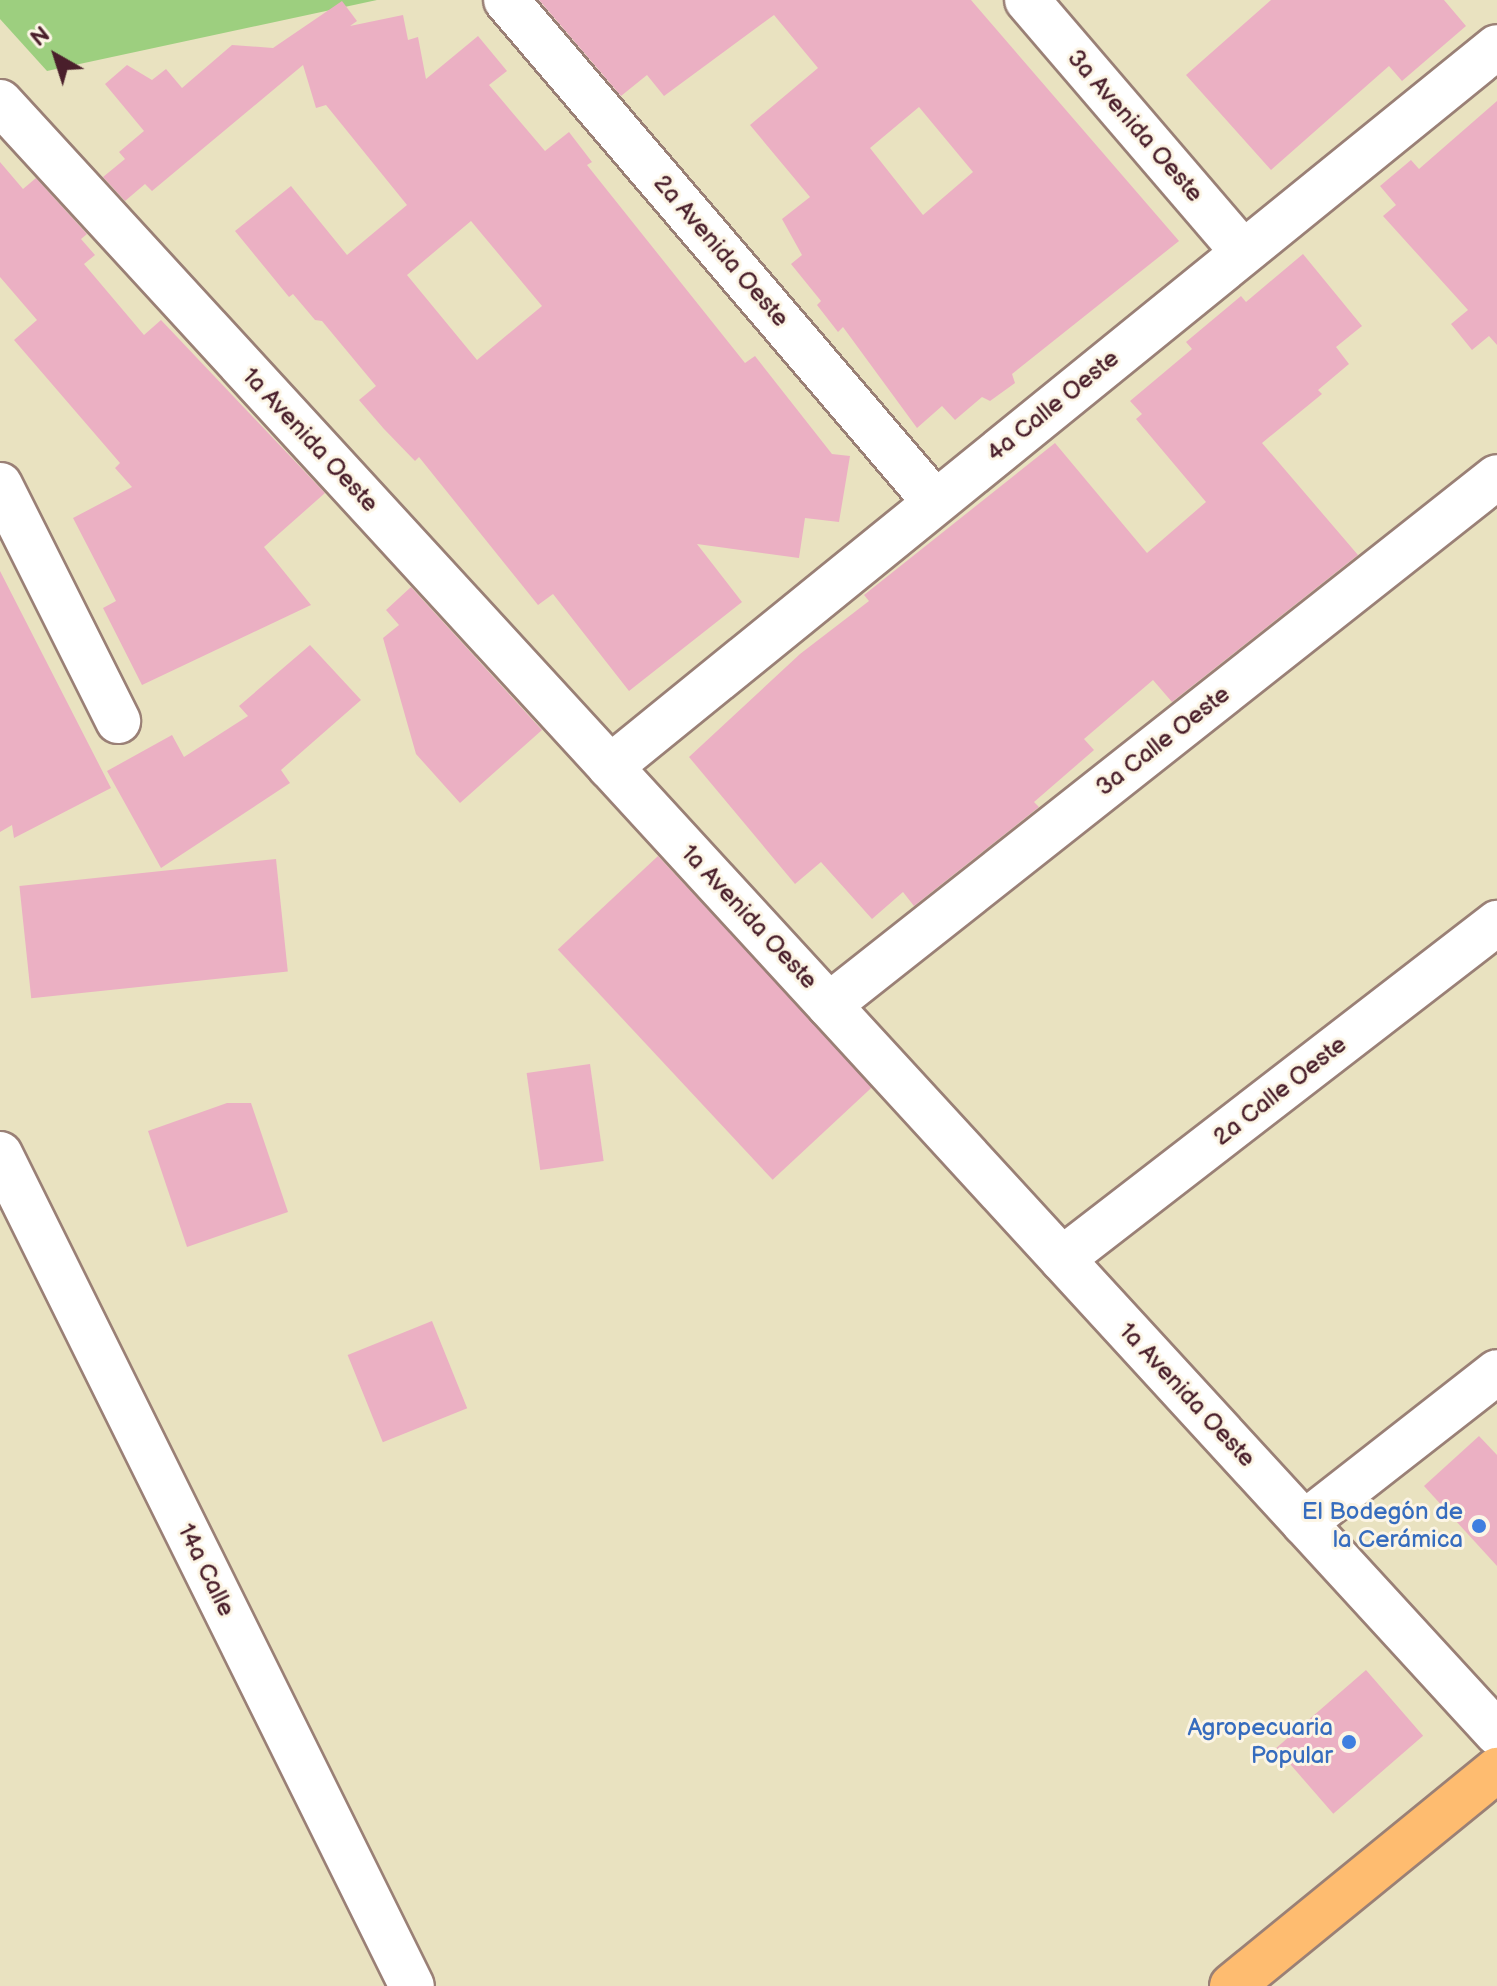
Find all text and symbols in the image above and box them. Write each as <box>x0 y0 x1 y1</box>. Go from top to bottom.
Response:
north arrow <box>16 16 96 96</box>
text: N <box>26 21 56 53</box>
street label: 3a Avenida Oeste <box>1061 44 1209 208</box>
street label: 2a Avenida Oeste <box>647 169 795 333</box>
street label: 4a Calle Oeste <box>981 344 1125 468</box>
street label: 1a Avenida Oeste <box>236 362 384 518</box>
street label: 3a Calle Oeste <box>1090 680 1236 802</box>
street label: 1a Avenida Oeste <box>675 839 823 995</box>
street label: 2a Calle Oeste <box>1208 1030 1352 1152</box>
street label: 1a Avenida Oeste <box>1113 1317 1261 1473</box>
place label: El Bodegón de la Cerámica <box>1302 1498 1463 1554</box>
marker: El Bodegón de la Cerámica <box>1470 1517 1488 1535</box>
street label: 14a Calle <box>171 1519 241 1621</box>
place label: Agropecuaria Popular <box>1187 1714 1333 1770</box>
marker: Agropecuaria Popular <box>1340 1733 1358 1751</box>

